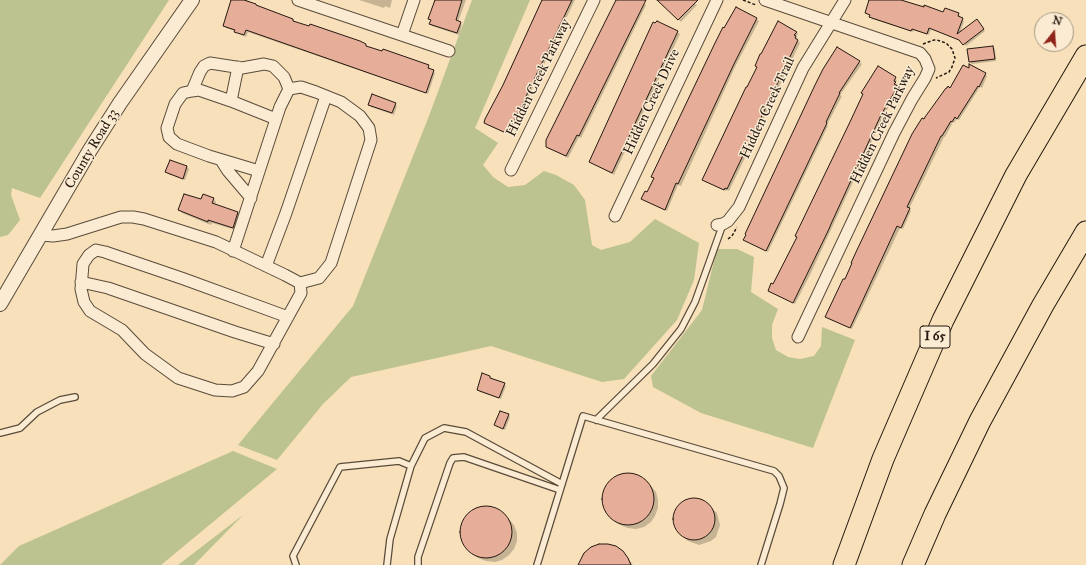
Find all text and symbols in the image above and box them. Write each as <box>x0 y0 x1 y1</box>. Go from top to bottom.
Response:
north arrow <box>1034 12 1074 52</box>
text: N <box>1051 13 1064 29</box>
street label: Hidden Creek Parkway <box>503 16 575 140</box>
street label: Hidden Creek Drive <box>620 47 684 157</box>
street label: Hidden Creek Trail <box>737 54 799 162</box>
street label: Hidden Creek Parkway <box>847 63 919 187</box>
street label: County Road 33 <box>62 106 122 192</box>
road number: I 65 <box>920 326 950 348</box>

